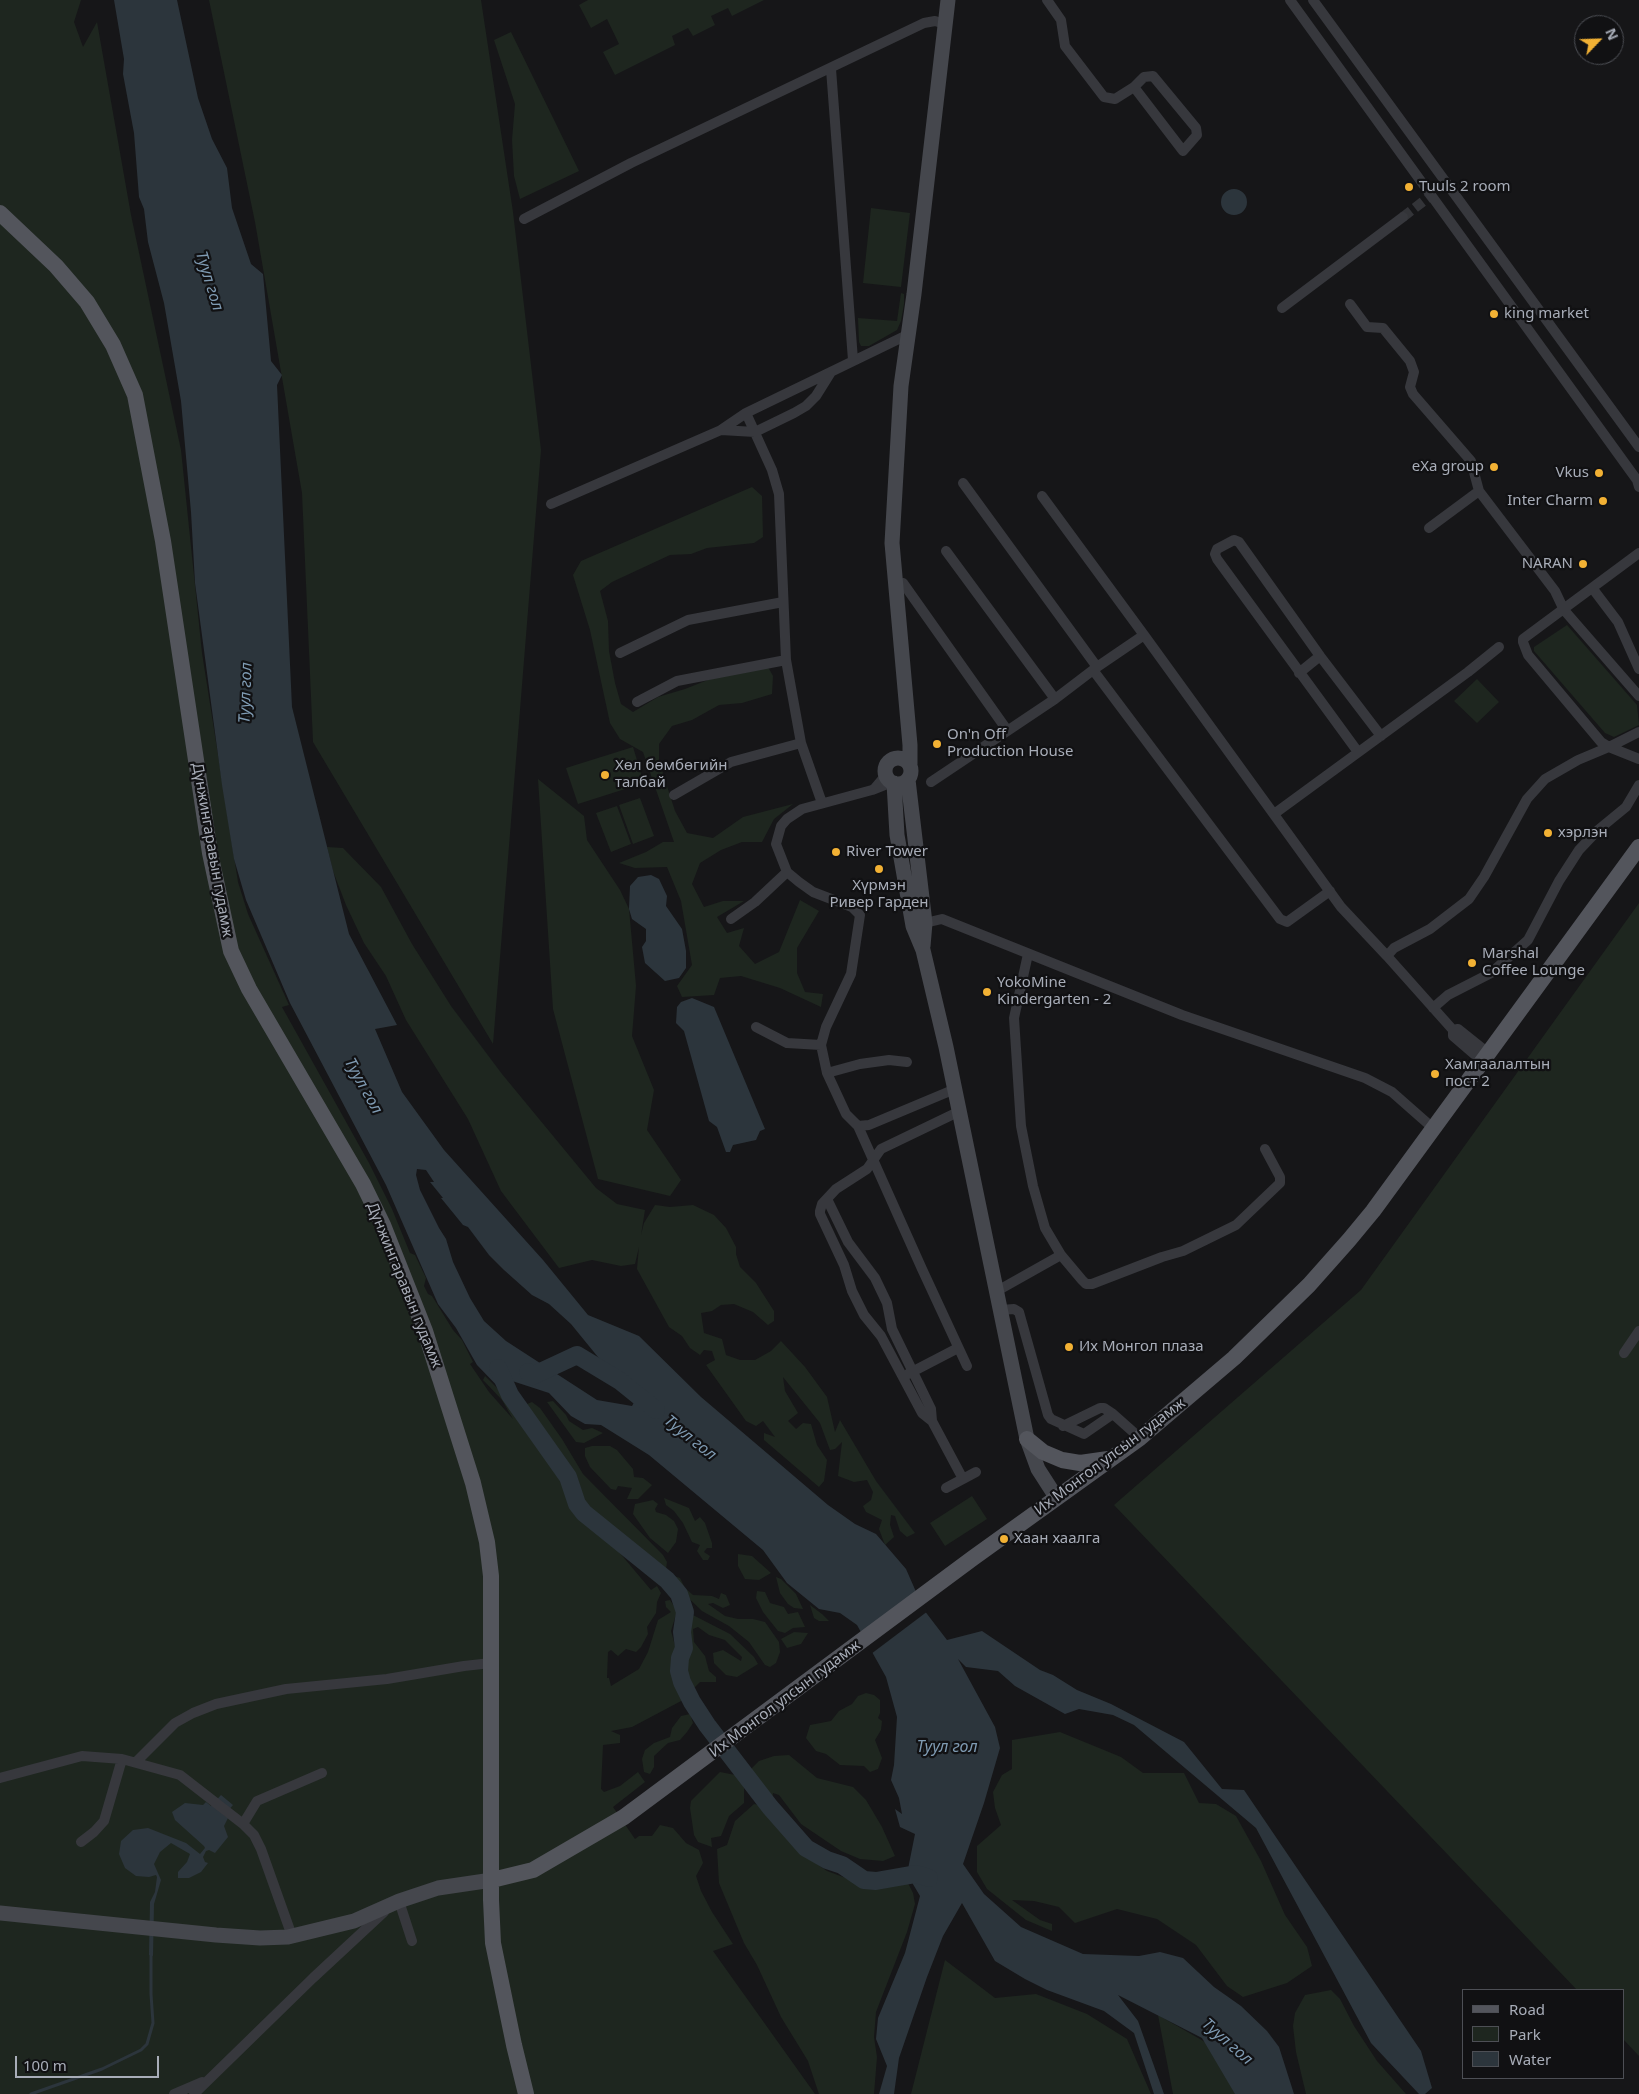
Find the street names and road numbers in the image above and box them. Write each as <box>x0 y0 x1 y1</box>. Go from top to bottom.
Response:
street label: Дүнжингаравын гудамж <box>188 761 236 939</box>
street label: Дүнжингаравын гудамж <box>363 1200 445 1370</box>
street label: Их Монгол улсын гудамж <box>1031 1394 1189 1520</box>
street label: Их Монгол улсын гудамж <box>706 1636 864 1762</box>

